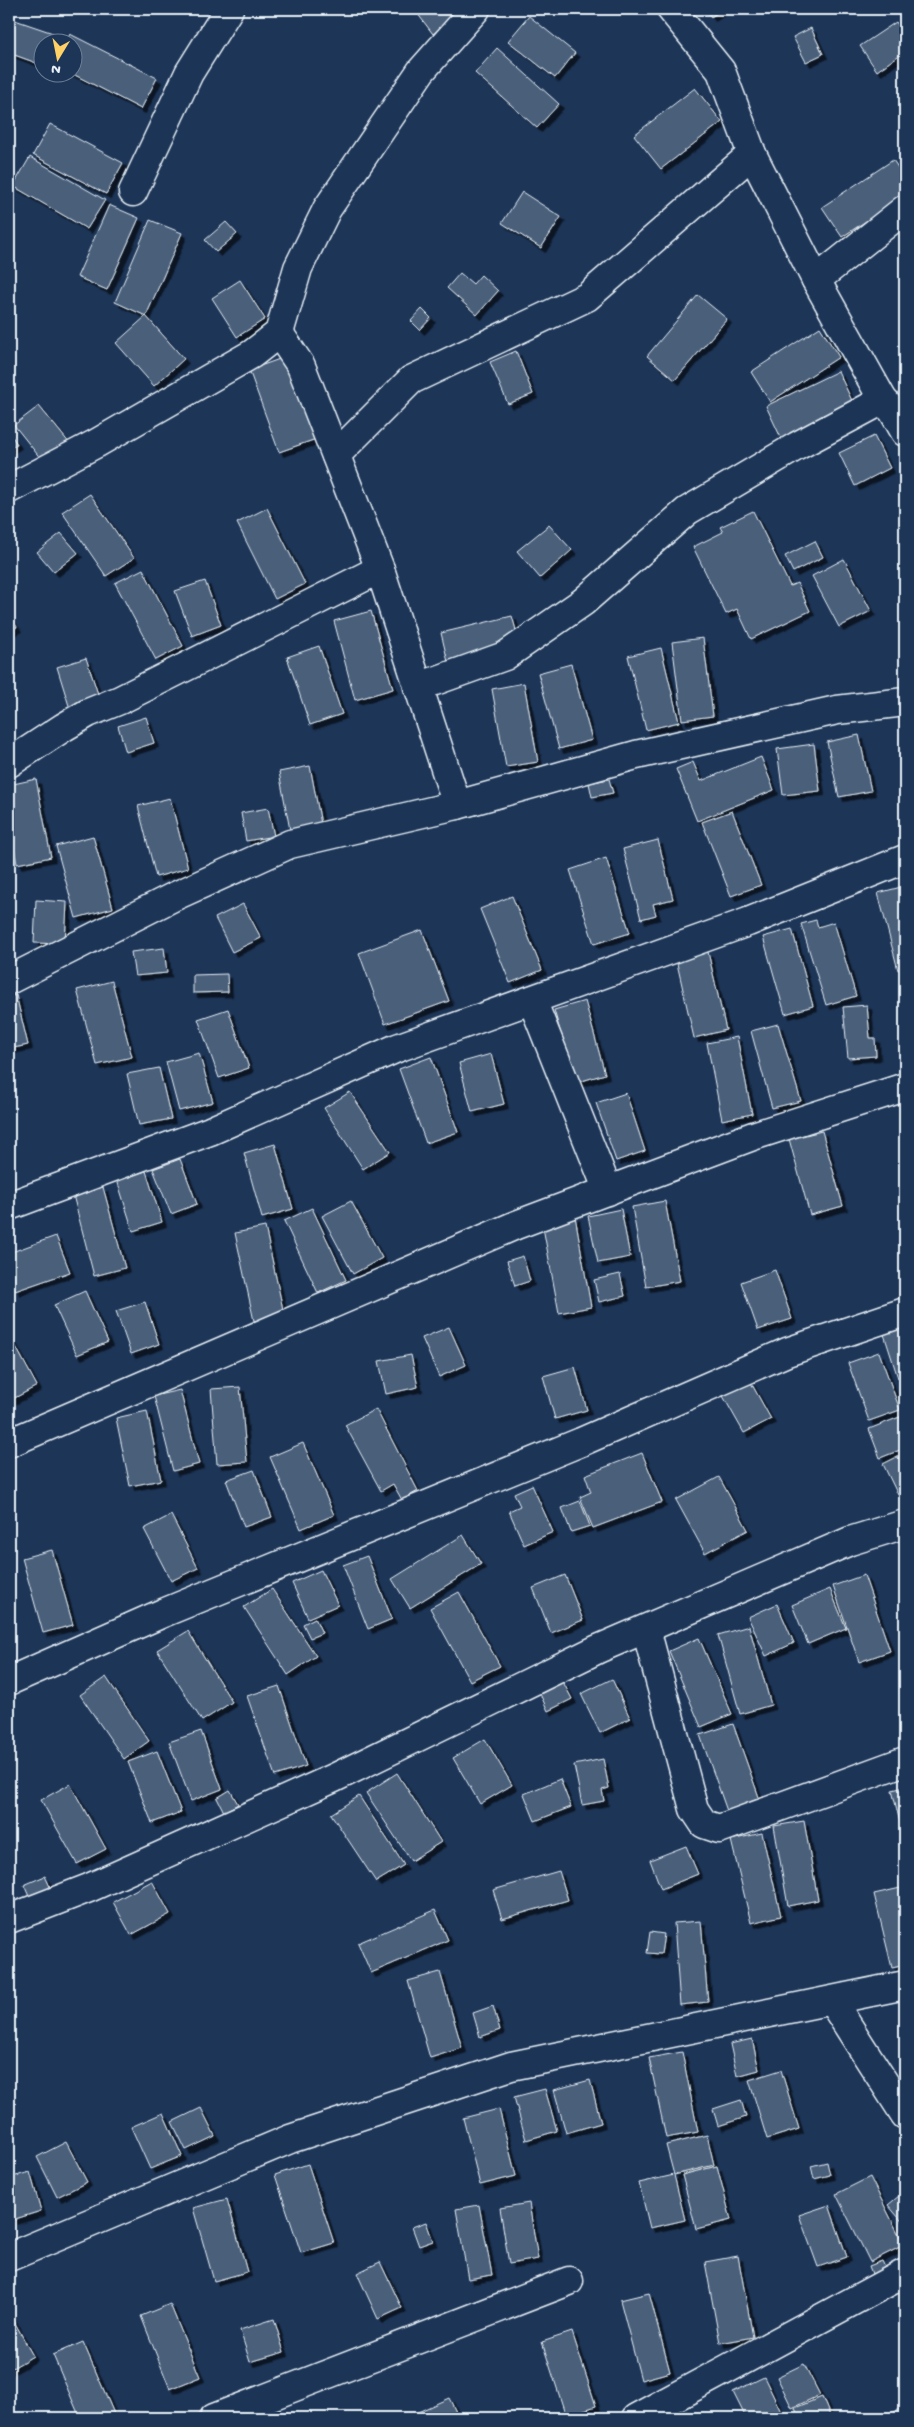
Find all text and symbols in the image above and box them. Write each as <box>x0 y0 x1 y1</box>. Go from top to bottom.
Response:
north arrow <box>32 32 82 82</box>
text: N <box>50 59 62 78</box>

